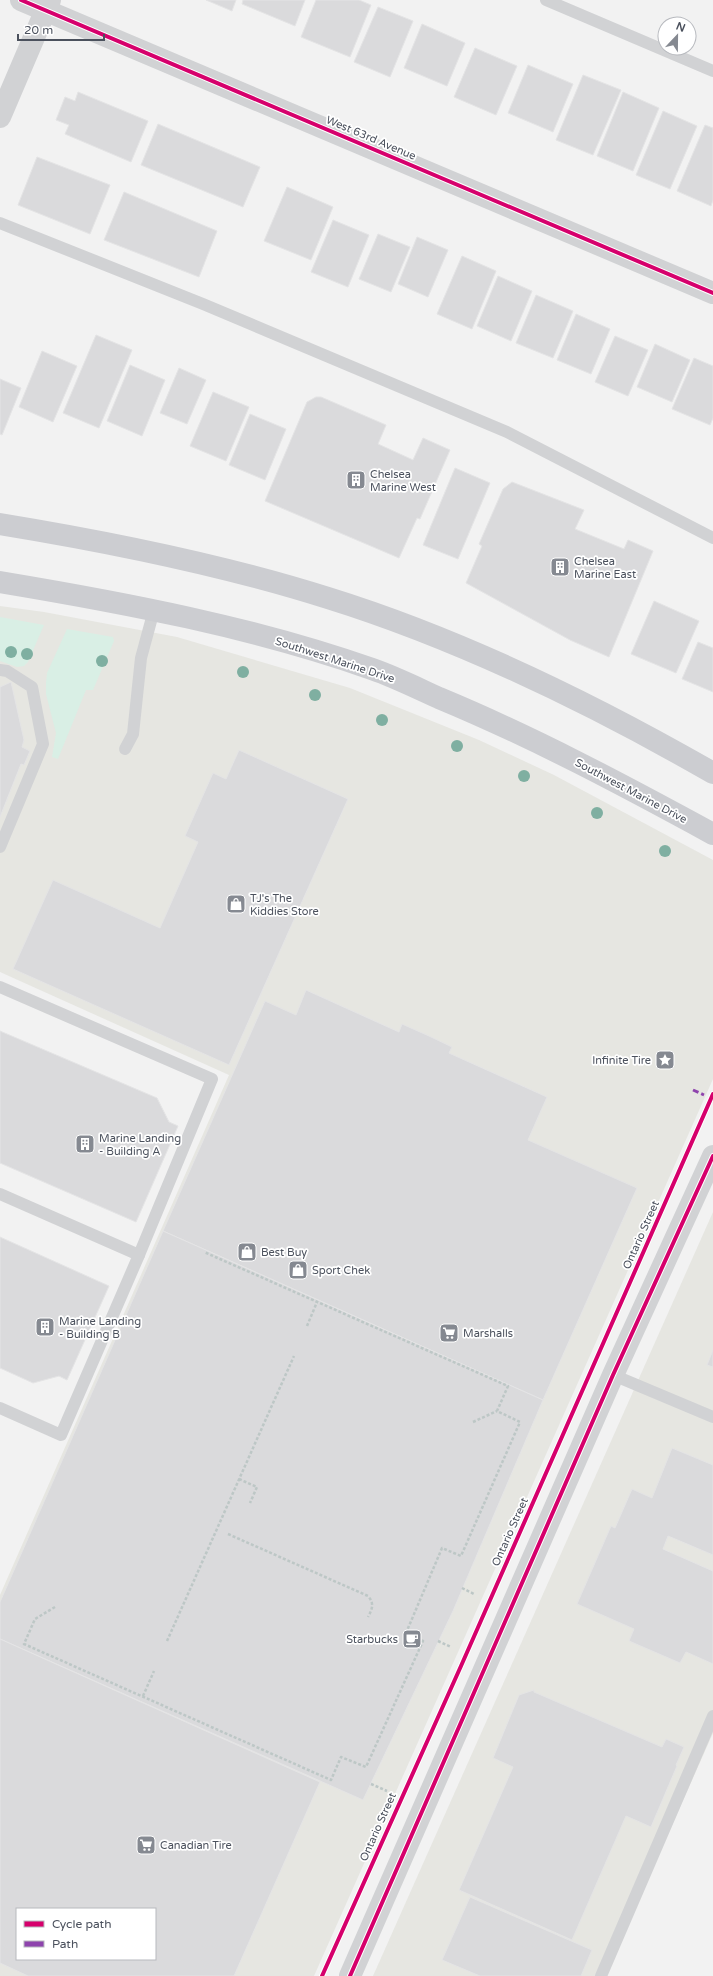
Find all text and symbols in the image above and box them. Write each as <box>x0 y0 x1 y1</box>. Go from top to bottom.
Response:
scale bar <box>18 16 104 42</box>
north arrow <box>657 16 697 56</box>
text: N <box>674 20 687 35</box>
text: 20 m <box>24 23 53 37</box>
street label: West 63rd Avenue <box>324 113 418 163</box>
place label: Chelsea Marine West <box>370 468 436 494</box>
building icon: Chelsea Marine West <box>345 469 367 491</box>
place label: Chelsea Marine East <box>574 555 636 581</box>
building icon: Chelsea Marine East <box>549 556 571 578</box>
street label: Southwest Marine Drive <box>274 635 396 685</box>
street label: Southwest Marine Drive <box>573 756 689 826</box>
place label: TJ's The Kiddies Store <box>250 892 319 918</box>
shop icon: TJ's The Kiddies Store <box>225 893 247 915</box>
place icon: Infinite Tire <box>654 1049 676 1071</box>
place label: Infinite Tire <box>592 1054 651 1067</box>
place label: Marine Landing - Building A <box>99 1132 181 1158</box>
building icon: Marine Landing - Building A <box>74 1133 96 1155</box>
street label: Ontario Street <box>620 1199 662 1271</box>
shop icon: Best Buy <box>236 1241 258 1263</box>
place label: Best Buy <box>261 1246 307 1259</box>
shop icon: Sport Chek <box>287 1259 309 1281</box>
place label: Sport Chek <box>312 1264 370 1277</box>
place label: Marine Landing - Building B <box>59 1315 141 1341</box>
building icon: Marine Landing - Building B <box>34 1316 56 1338</box>
supermarket icon: Marshalls <box>438 1322 460 1344</box>
place label: Marshalls <box>463 1327 513 1340</box>
street label: Ontario Street <box>489 1496 531 1568</box>
cafe icon: Starbucks <box>401 1628 423 1650</box>
place label: Starbucks <box>346 1633 398 1646</box>
street label: Ontario Street <box>357 1791 399 1863</box>
supermarket icon: Canadian Tire <box>135 1834 157 1856</box>
place label: Canadian Tire <box>160 1839 232 1852</box>
legend <box>16 1908 156 1960</box>
text: Cycle path <box>52 1917 111 1931</box>
text: Path <box>52 1937 78 1951</box>

